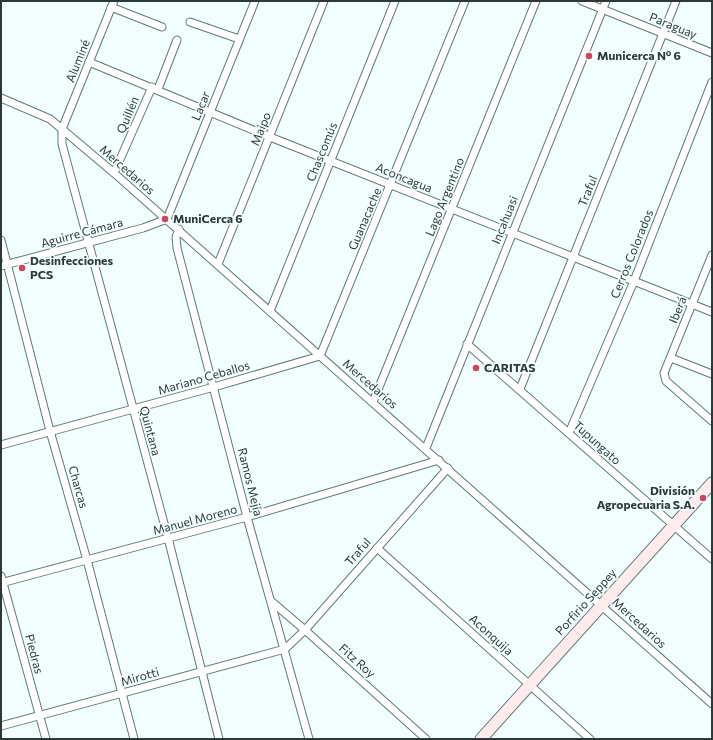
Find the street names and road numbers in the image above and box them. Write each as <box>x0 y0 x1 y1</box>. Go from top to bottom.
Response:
street label: Paraguay <box>647 9 699 41</box>
street label: Aluminé <box>62 37 92 84</box>
street label: Lacar <box>188 89 212 122</box>
street label: Quillén <box>113 94 141 135</box>
street label: Maipo <box>247 110 273 147</box>
street label: Chascomús <box>303 120 339 183</box>
street label: Mercedarios <box>97 142 158 197</box>
street label: Lago Argentino <box>422 155 466 238</box>
street label: Aconcagua <box>374 159 435 195</box>
street label: Traful <box>575 173 600 208</box>
street label: Guanacache <box>345 185 383 252</box>
street label: Incahuasi <box>488 193 520 246</box>
street label: Cerros Colorados <box>607 207 655 300</box>
street label: Aguirre Cámara <box>39 214 124 250</box>
street label: Iberá <box>665 294 689 325</box>
street label: Mercedarios <box>340 356 401 411</box>
street label: Mariano Ceballos <box>156 357 251 397</box>
street label: Quintana <box>138 404 164 457</box>
street label: Tupungato <box>571 417 624 467</box>
street label: Ramos Mejía <box>236 446 266 517</box>
street label: Charcas <box>66 464 92 510</box>
street label: Manuel Moreno <box>151 501 238 537</box>
street label: Traful <box>341 535 373 568</box>
street label: Porfirio Seppey <box>552 565 619 637</box>
street label: Mercedarios <box>610 594 670 650</box>
street label: Aconquija <box>467 611 516 658</box>
street label: Piedras <box>23 632 47 675</box>
street label: Fitz Roy <box>337 640 379 680</box>
street label: Mirotti <box>119 664 160 688</box>

